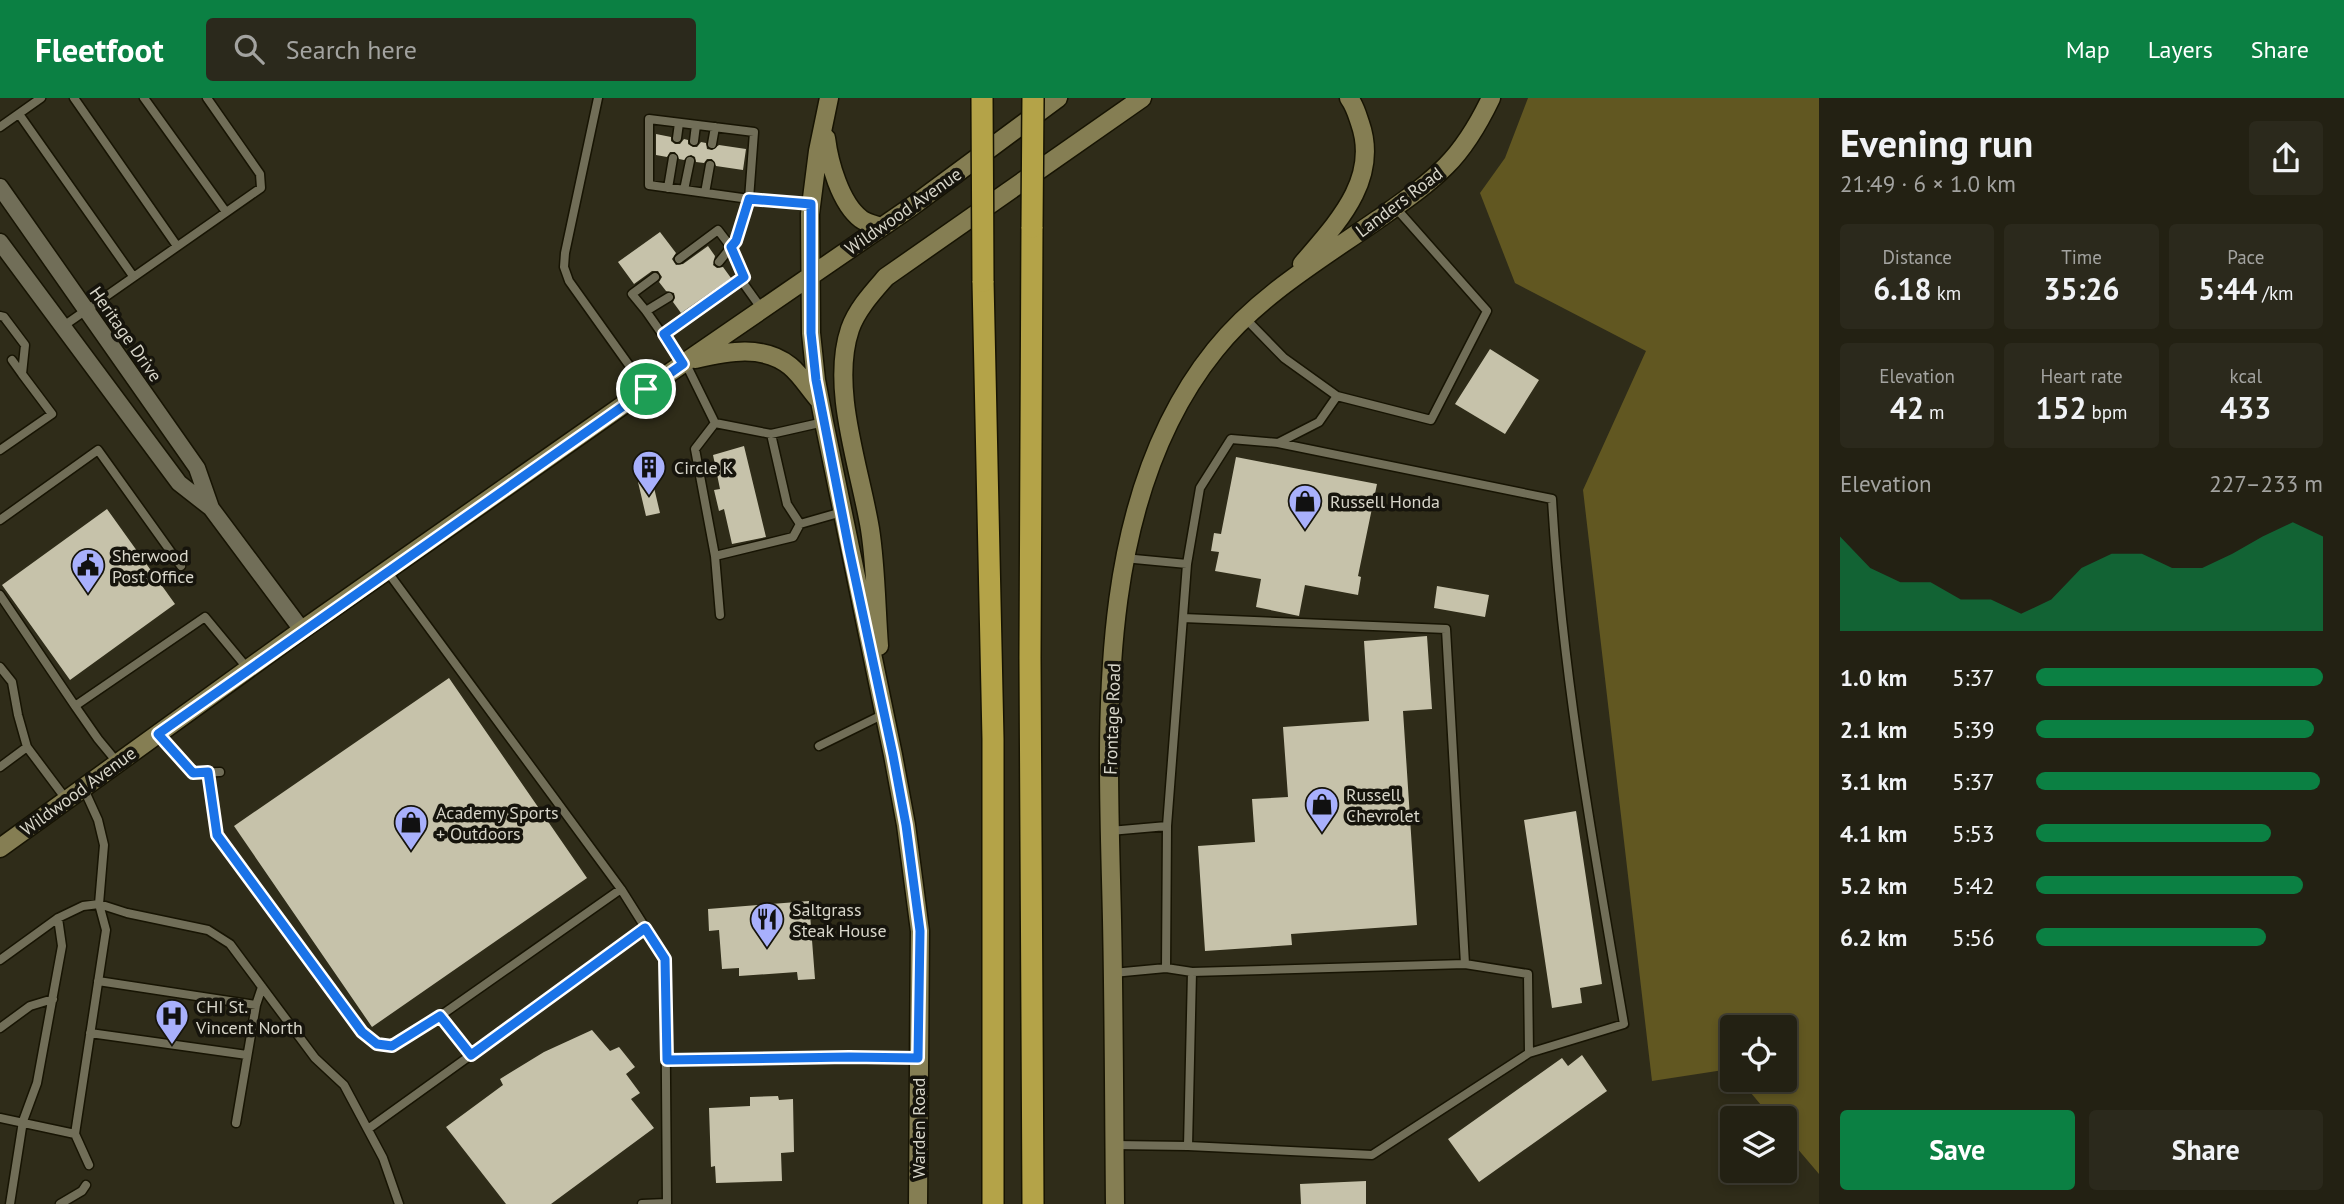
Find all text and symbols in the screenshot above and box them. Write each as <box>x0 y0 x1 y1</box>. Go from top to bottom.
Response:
search box <box>206 18 696 81</box>
text: Fleetfoot <box>35 28 164 71</box>
icon: search <box>230 30 268 68</box>
text: Search here <box>286 33 417 66</box>
text: Map <box>2066 34 2110 65</box>
text: Layers <box>2148 34 2213 65</box>
text: Share <box>2251 34 2309 65</box>
text: Evening run <box>1840 118 2033 167</box>
button: share <box>2249 121 2323 195</box>
street label: Wildwood Avenue <box>840 162 966 260</box>
street label: Landers Road <box>1351 162 1447 242</box>
text: 21:49 · 6 × 1.0 km <box>1840 169 2016 198</box>
text: Distance <box>1882 245 1952 269</box>
text: Time <box>2061 245 2102 269</box>
text: Pace <box>2227 245 2264 269</box>
text: 6.18 <box>1873 269 1932 308</box>
text: 35:26 <box>2043 269 2120 308</box>
text: 5:44 <box>2198 269 2257 308</box>
text: km <box>1932 281 1961 305</box>
text: /km <box>2257 281 2294 305</box>
street label: Heritage Drive <box>85 282 167 386</box>
pin <box>616 359 676 419</box>
text: Elevation <box>1879 364 1955 388</box>
text: Heart rate <box>2040 364 2123 388</box>
text: kcal <box>2230 364 2262 388</box>
icon: arrive <box>627 370 665 408</box>
text: 42 <box>1890 388 1924 427</box>
text: 152 <box>2035 388 2086 427</box>
text: 433 <box>2220 388 2271 427</box>
text: m <box>1924 400 1944 424</box>
text: bpm <box>2086 400 2128 424</box>
building icon: Circle K <box>630 448 668 497</box>
place label: Circle K <box>674 456 734 479</box>
text: Elevation <box>1840 469 1932 498</box>
text: 227–233 m <box>2209 469 2323 498</box>
shop icon: Russell Honda <box>1286 482 1324 531</box>
place label: Russell Honda <box>1330 490 1440 513</box>
place label: Sherwood Post Office <box>112 544 194 588</box>
public building icon: Sherwood Post Office <box>69 546 107 595</box>
street label: Frontage Road <box>1099 663 1125 775</box>
text: 1.0 km <box>1840 663 1907 692</box>
text: 5:37 <box>1952 663 1995 692</box>
text: 2.1 km <box>1840 715 1907 744</box>
text: 5:39 <box>1952 715 1995 744</box>
street label: Wildwood Avenue <box>16 741 140 841</box>
text: 3.1 km <box>1840 767 1907 796</box>
text: 5:37 <box>1952 767 1995 796</box>
place label: Russell Chevrolet <box>1346 783 1420 827</box>
shop icon: Russell Chevrolet <box>1303 785 1341 834</box>
place label: Academy Sports + Outdoors <box>436 801 559 845</box>
shop icon: Academy Sports + Outdoors <box>392 803 430 852</box>
text: 4.1 km <box>1840 819 1907 848</box>
text: 5:53 <box>1952 819 1995 848</box>
text: 5.2 km <box>1840 871 1907 900</box>
text: 5:42 <box>1952 871 1995 900</box>
place label: Saltgrass Steak House <box>792 898 887 942</box>
restaurant icon: Saltgrass Steak House <box>748 900 786 949</box>
text: 6.2 km <box>1840 923 1907 952</box>
text: 5:56 <box>1952 923 1995 952</box>
place label: CHI St. Vincent North <box>195 995 303 1039</box>
hospital icon: CHI St. Vincent North <box>153 997 191 1046</box>
map controls <box>1720 1015 1797 1183</box>
button: locate <box>1720 1015 1797 1092</box>
street label: Warden Road <box>907 1078 930 1178</box>
button: layers <box>1720 1106 1797 1183</box>
button: Save <box>1840 1110 2075 1190</box>
button: Share <box>2089 1110 2323 1190</box>

